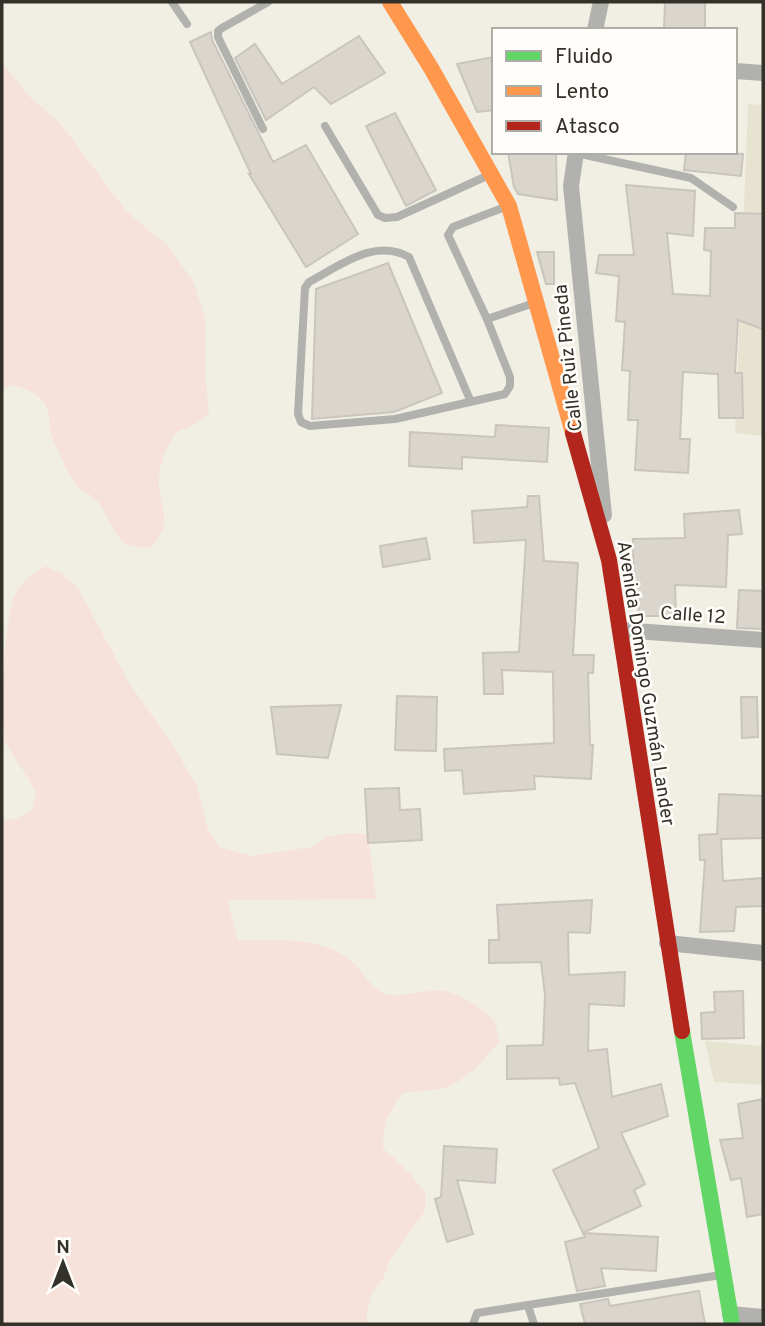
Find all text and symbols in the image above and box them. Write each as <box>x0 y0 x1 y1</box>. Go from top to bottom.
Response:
legend <box>492 28 737 154</box>
text: Fluido <box>555 44 613 71</box>
text: Lento <box>555 79 609 106</box>
text: Atasco <box>555 114 620 141</box>
street label: Calle Ruiz Pineda <box>549 283 589 433</box>
street label: Avenida Domingo Guzmán Lander <box>611 539 680 828</box>
street label: Calle 12 <box>659 602 726 630</box>
north arrow <box>28 1228 98 1298</box>
text: N <box>56 1236 70 1260</box>

